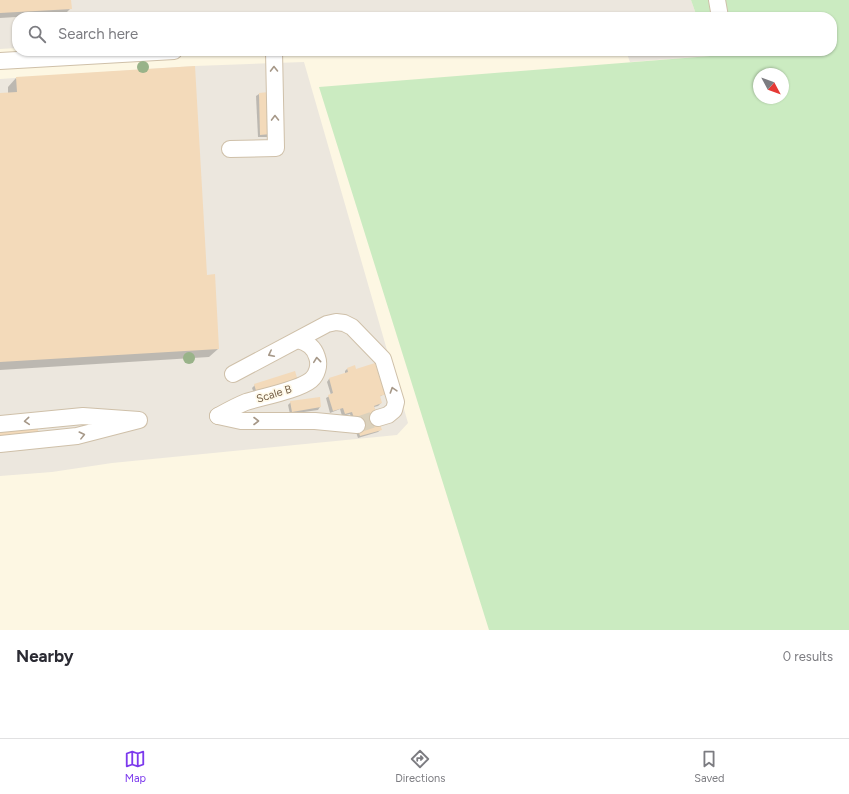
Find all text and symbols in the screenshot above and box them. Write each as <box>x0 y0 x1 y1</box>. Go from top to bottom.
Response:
search box <box>12 12 837 56</box>
icon: search <box>26 23 48 45</box>
text: Search here <box>58 25 138 43</box>
one-way arrow <box>270 66 278 72</box>
north arrow <box>753 68 789 104</box>
one-way arrow <box>271 115 279 121</box>
one-way arrow <box>268 349 275 357</box>
one-way arrow <box>313 357 322 364</box>
street label: Scale B <box>255 382 293 406</box>
one-way arrow <box>389 387 398 394</box>
one-way arrow <box>24 416 30 425</box>
one-way arrow <box>253 417 259 425</box>
one-way arrow <box>79 431 86 439</box>
text: Nearby <box>16 646 74 666</box>
text: 0 results <box>783 649 833 664</box>
tab: Map <box>124 748 146 785</box>
tab: Directions <box>395 748 445 785</box>
tab: Saved <box>694 748 725 785</box>

